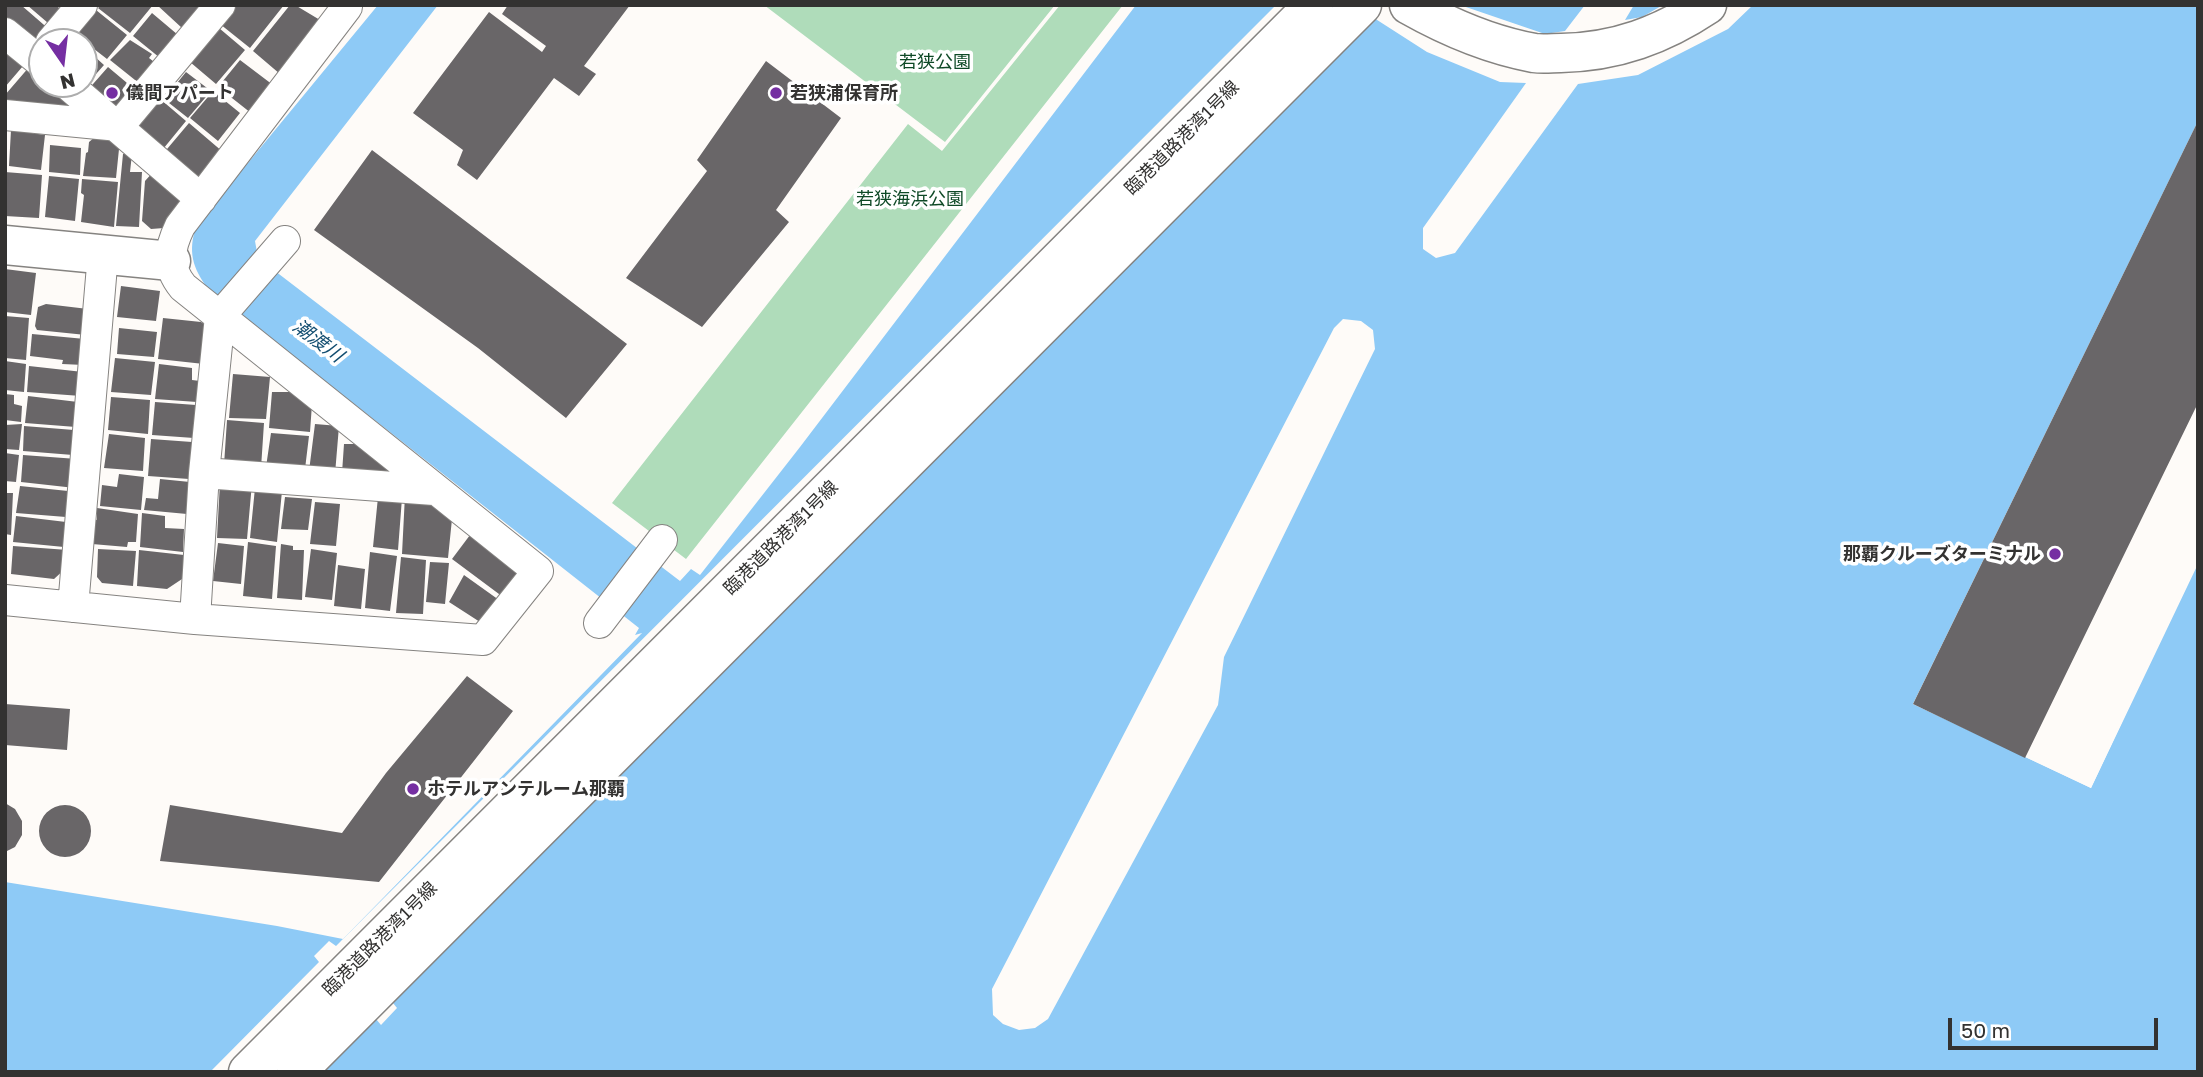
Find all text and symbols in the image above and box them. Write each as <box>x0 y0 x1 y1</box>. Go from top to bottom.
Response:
north arrow <box>28 28 98 98</box>
park label: 若狭公園 <box>899 51 971 73</box>
text: N <box>58 69 78 95</box>
street label: 臨港道路港湾1号線 <box>1120 76 1244 200</box>
place label: 儀間アパート <box>126 82 234 104</box>
place label: 若狭浦保育所 <box>790 82 898 104</box>
marker: 儀間アパート <box>104 85 120 101</box>
marker: 若狭浦保育所 <box>768 85 784 101</box>
park label: 若狭海浜公園 <box>856 188 964 210</box>
water label: 潮渡川 <box>288 315 348 367</box>
street label: 臨港道路港湾1号線 <box>719 476 843 600</box>
place label: 那覇クルーズターミナル <box>1843 543 2041 565</box>
marker: 那覇クルーズターミナル <box>2047 546 2063 562</box>
place label: ホテルアンテルーム那覇 <box>427 778 625 800</box>
marker: ホテルアンテルーム那覇 <box>405 781 421 797</box>
street label: 臨港道路港湾1号線 <box>318 877 442 1001</box>
scale bar <box>1951 1004 2161 1048</box>
text: 50 m <box>1961 1017 2010 1043</box>

